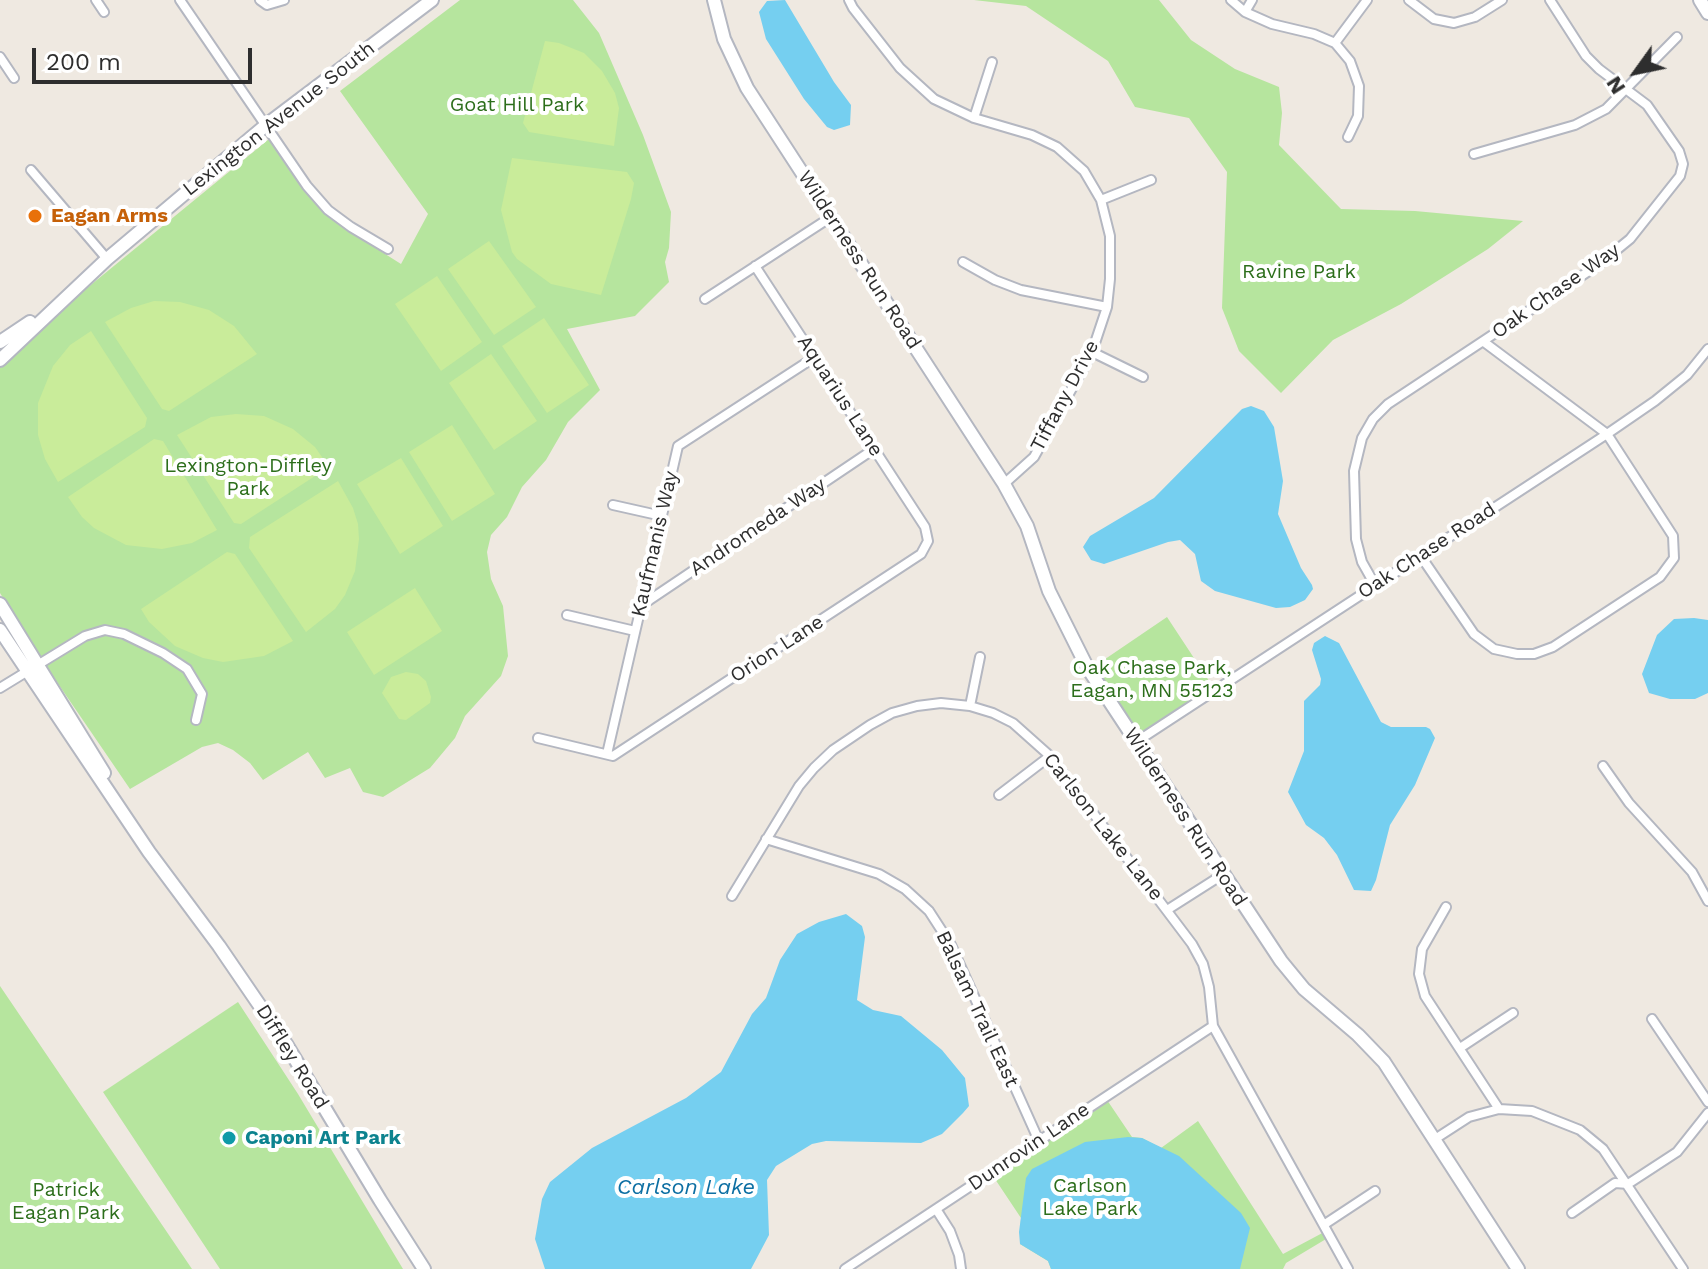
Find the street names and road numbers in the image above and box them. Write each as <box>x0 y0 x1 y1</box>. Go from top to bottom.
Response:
street label: Lexington Avenue South <box>178 37 380 201</box>
street label: Wilderness Run Road <box>792 166 926 354</box>
street label: Oak Chase Way <box>1488 238 1624 344</box>
street label: Aquarius Lane <box>792 331 888 461</box>
street label: Tiffany Drive <box>1026 336 1104 456</box>
street label: Kaufmanis Way <box>627 469 683 619</box>
street label: Andromeda Way <box>685 473 831 581</box>
street label: Oak Chase Road <box>1354 497 1500 605</box>
street label: Orion Lane <box>726 610 828 688</box>
street label: Wilderness Run Road <box>1118 723 1252 911</box>
street label: Carlson Lake Lane <box>1038 748 1168 906</box>
street label: Balsam Trail East <box>930 927 1024 1091</box>
street label: Diffley Road <box>250 1000 334 1114</box>
street label: Dunrovin Lane <box>964 1098 1094 1196</box>

